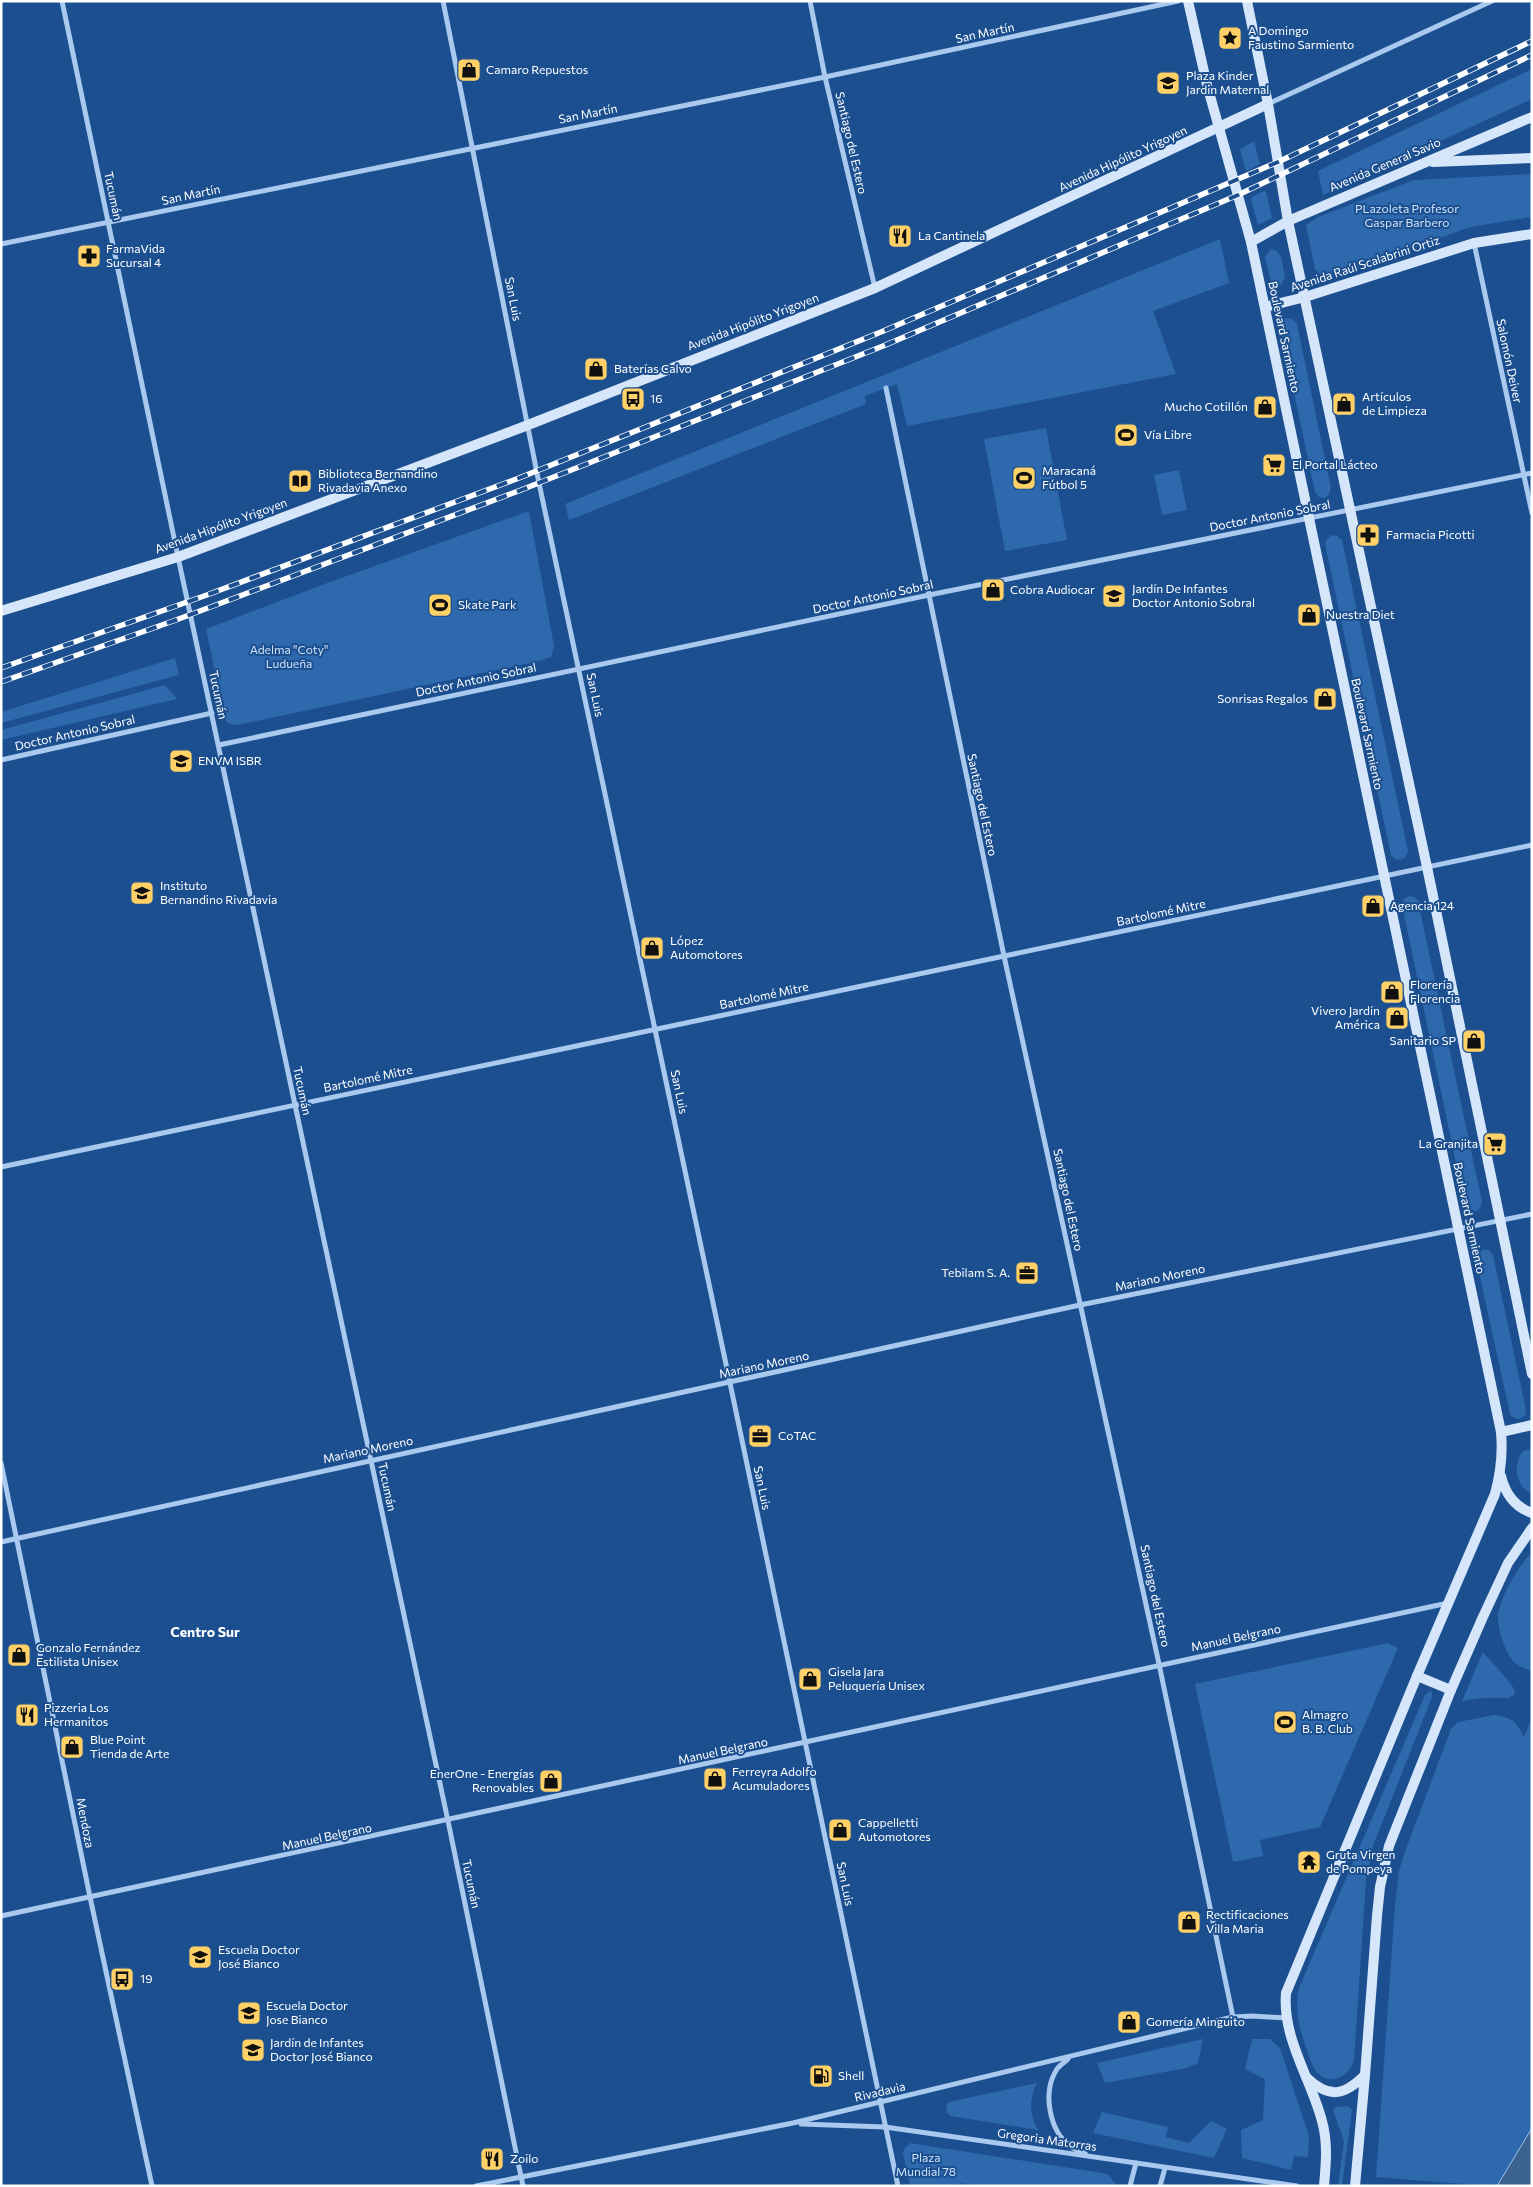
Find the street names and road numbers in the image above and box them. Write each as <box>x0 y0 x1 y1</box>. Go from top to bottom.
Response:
street label: San Martín <box>954 19 1016 45</box>
street label: Santiago del Estero <box>833 90 871 195</box>
street label: San Martín <box>557 100 619 126</box>
street label: Avenida Hipólito Yrigoyen <box>1056 122 1189 194</box>
street label: Avenida General Savio <box>1327 134 1442 194</box>
street label: Tucumán <box>102 170 126 222</box>
street label: San Martín <box>160 181 222 207</box>
street label: Avenida Raúl Scalabrini Ortiz <box>1288 232 1441 294</box>
street label: San Luis <box>503 276 525 322</box>
street label: Boulevard Sarmiento <box>1266 280 1304 394</box>
street label: Avenida Hipólito Yrigoyen <box>685 289 820 353</box>
street label: Salomón Deiver <box>1494 317 1526 404</box>
street label: Avenida Hipólito Yrigoyen <box>153 495 289 556</box>
street label: Doctor Antonio Sobral <box>1208 496 1331 534</box>
street label: Doctor Antonio Sobral <box>811 576 934 616</box>
street label: Doctor Antonio Sobral <box>414 659 537 699</box>
street label: Tucumán <box>207 669 231 721</box>
street label: San Luis <box>584 672 607 718</box>
street label: Boulevard Sarmiento <box>1349 677 1387 791</box>
street label: Doctor Antonio Sobral <box>13 711 136 753</box>
street label: Santiago del Estero <box>965 752 1001 857</box>
street label: Bartolomé Mitre <box>1115 896 1207 928</box>
street label: Bartolomé Mitre <box>718 979 810 1011</box>
street label: Bartolomé Mitre <box>322 1062 414 1094</box>
street label: Tucumán <box>291 1065 315 1117</box>
street label: San Luis <box>668 1069 691 1115</box>
street label: Santiago del Estero <box>1051 1147 1087 1252</box>
street label: Boulevard Sarmiento <box>1451 1161 1489 1275</box>
street label: Mariano Moreno <box>1113 1261 1206 1293</box>
street label: Mariano Moreno <box>717 1348 810 1380</box>
street label: Mariano Moreno <box>321 1433 414 1465</box>
street label: Tucumán <box>376 1461 400 1513</box>
street label: San Luis <box>751 1465 774 1511</box>
street label: Santiago del Estero <box>1138 1543 1174 1648</box>
street label: Manuel Belgrano <box>1190 1621 1282 1653</box>
street label: Manuel Belgrano <box>677 1734 769 1766</box>
street label: Mendoza <box>74 1796 98 1849</box>
street label: Manuel Belgrano <box>281 1820 373 1852</box>
street label: Tucumán <box>460 1858 484 1910</box>
street label: San Luis <box>834 1861 857 1907</box>
street label: Rivadavia <box>853 2078 907 2104</box>
street label: Gregoria Matorras <box>996 2125 1098 2153</box>

